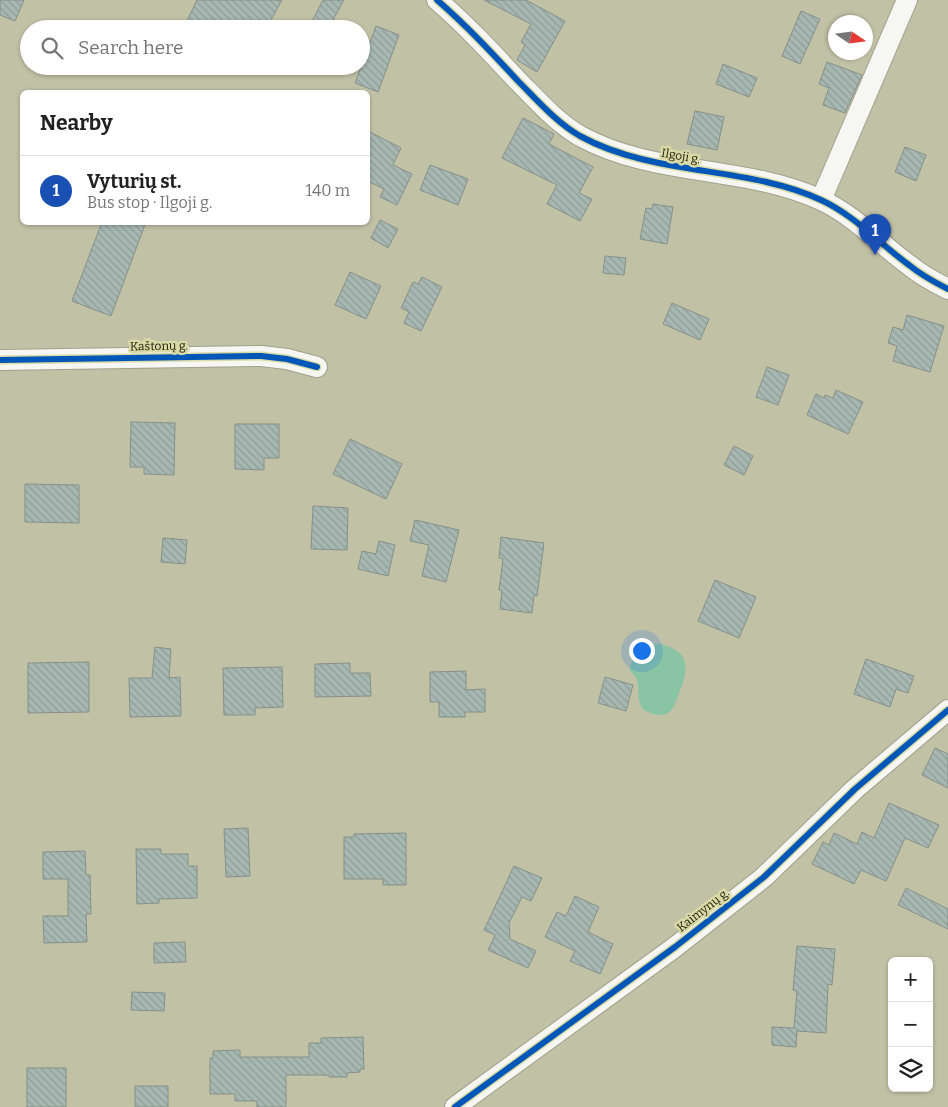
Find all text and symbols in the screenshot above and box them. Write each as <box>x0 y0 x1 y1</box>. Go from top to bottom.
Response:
north arrow <box>828 15 873 60</box>
search box <box>20 20 370 75</box>
icon: search <box>38 34 66 62</box>
text: Search here <box>78 36 183 59</box>
text: Nearby <box>40 110 113 136</box>
street label: Ilgoji g. <box>660 146 702 166</box>
text: Vyturių st. <box>87 170 182 193</box>
text: 1 <box>53 181 59 200</box>
text: 140 m <box>305 181 350 200</box>
text: Bus stop · Ilgoji g. <box>87 193 212 212</box>
pin: 1 <box>859 214 891 255</box>
street label: Kaštonų g. <box>130 338 188 354</box>
your location <box>629 638 655 664</box>
street label: Kaimynų g. <box>674 885 732 935</box>
map controls <box>888 957 933 1092</box>
button: + <box>888 957 933 1002</box>
button: − <box>888 1002 933 1047</box>
button: layers <box>888 1047 933 1092</box>

